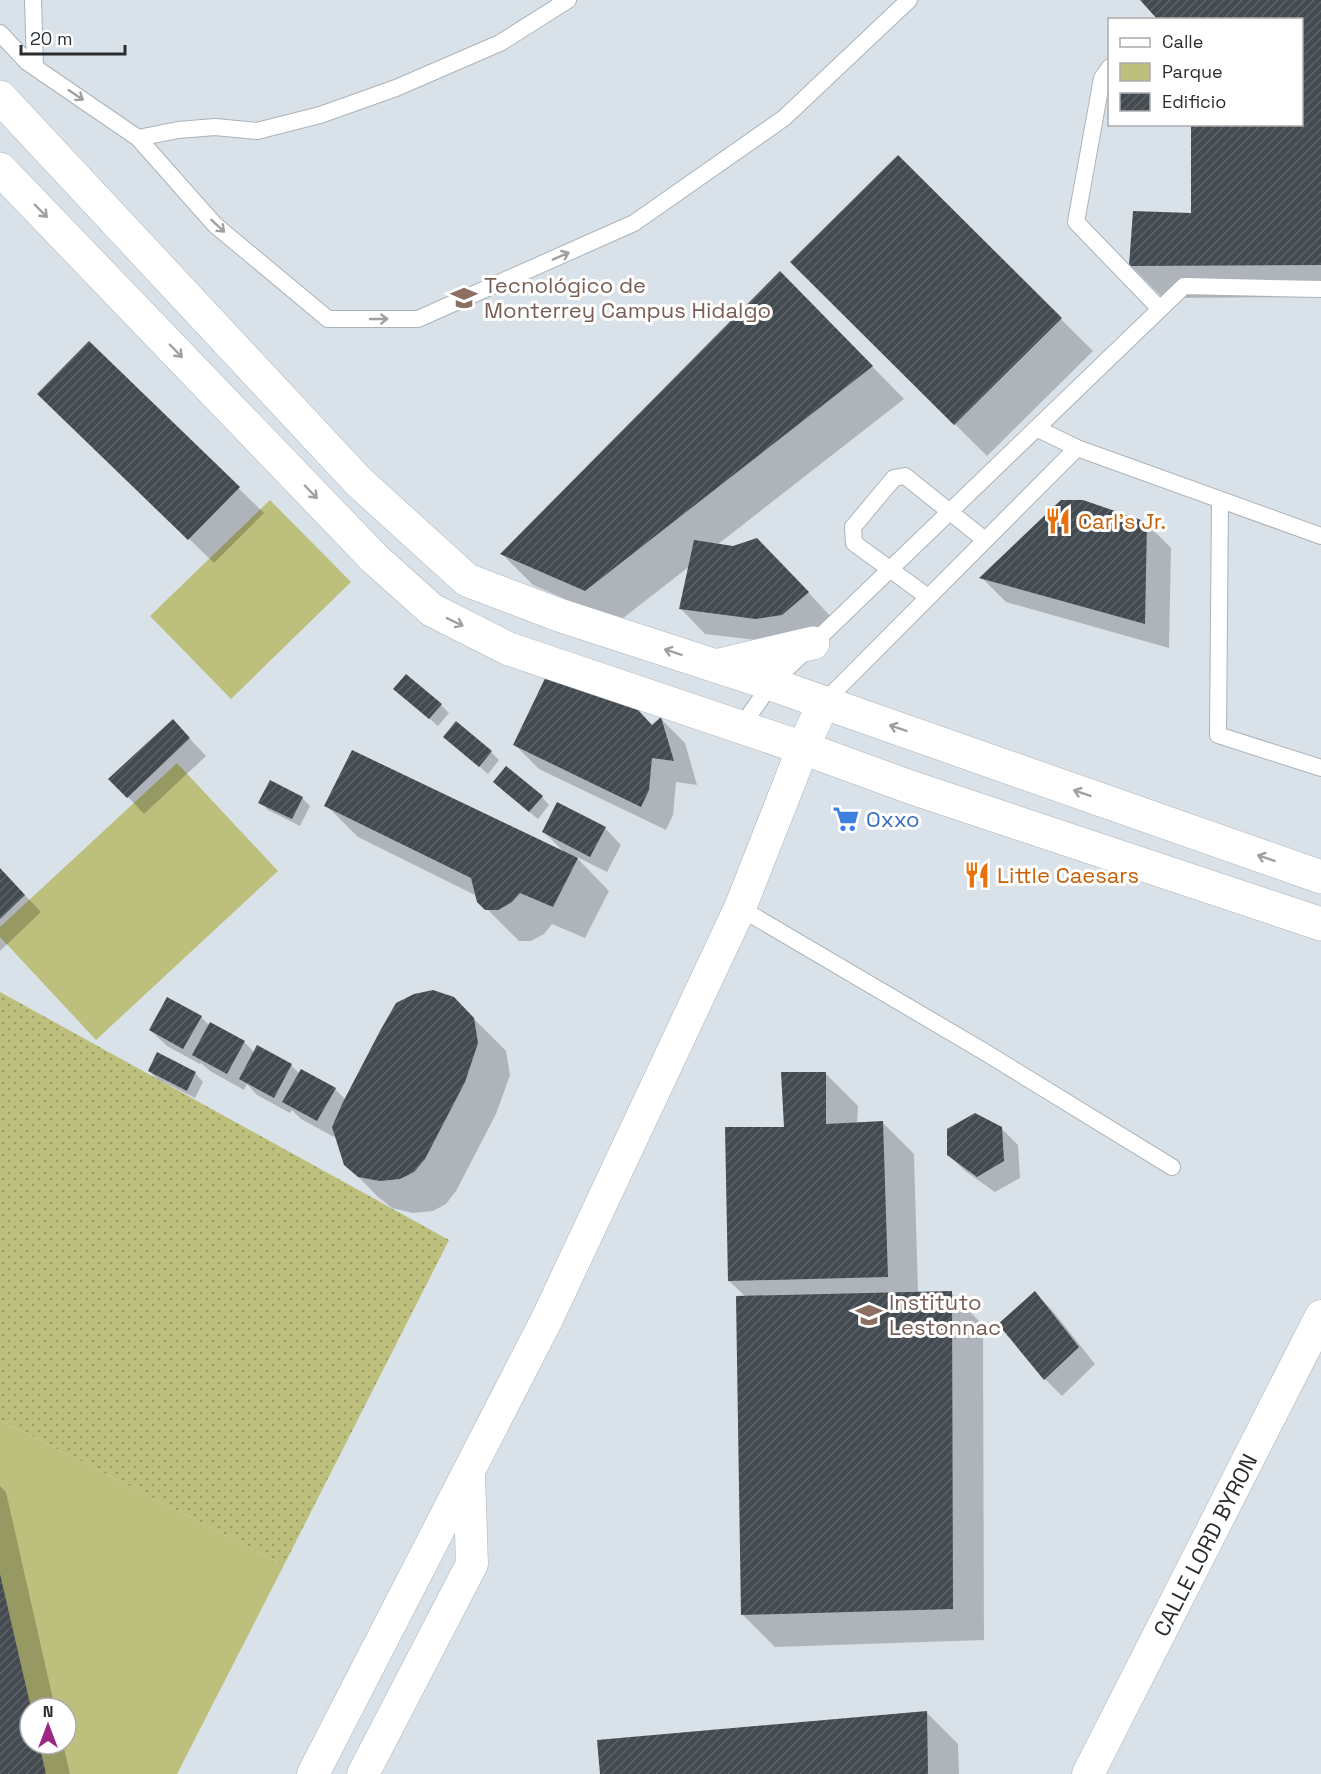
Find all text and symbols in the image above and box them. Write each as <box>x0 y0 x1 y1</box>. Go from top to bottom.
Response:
scale bar <box>21 18 124 56</box>
legend <box>1108 18 1303 126</box>
text: 20 m <box>30 27 73 50</box>
text: Calle <box>1162 30 1203 53</box>
text: Parque <box>1162 60 1223 83</box>
one-way arrow <box>67 89 83 101</box>
text: Edificio <box>1162 90 1226 113</box>
one-way arrow <box>33 203 48 218</box>
one-way arrow <box>210 219 225 234</box>
one-way arrow <box>551 250 569 261</box>
place label: Tecnológico de Monterrey Campus Hidalgo <box>484 271 771 324</box>
school or university icon: Tecnológico de Monterrey Campus Hidalgo <box>449 283 479 313</box>
one-way arrow <box>369 313 389 325</box>
one-way arrow <box>169 344 183 359</box>
one-way arrow <box>304 484 318 499</box>
restaurant icon: Carl's Jr. <box>1043 506 1073 536</box>
place label: Carl's Jr. <box>1078 507 1166 535</box>
one-way arrow <box>446 616 464 628</box>
one-way arrow <box>664 646 683 657</box>
one-way arrow <box>889 722 908 733</box>
one-way arrow <box>1073 786 1092 797</box>
supermarket icon: Oxxo <box>831 804 861 834</box>
place label: Oxxo <box>866 805 920 833</box>
one-way arrow <box>1257 851 1276 862</box>
restaurant icon: Little Caesars <box>962 860 992 890</box>
place label: Little Caesars <box>997 861 1139 889</box>
place label: Instituto Lestonnac <box>889 1288 1001 1341</box>
school or university icon: Instituto Lestonnac <box>854 1300 884 1330</box>
street label: CALLE LORD BYRON <box>1147 1449 1263 1641</box>
north arrow <box>18 1696 78 1756</box>
text: N <box>43 1701 53 1722</box>

